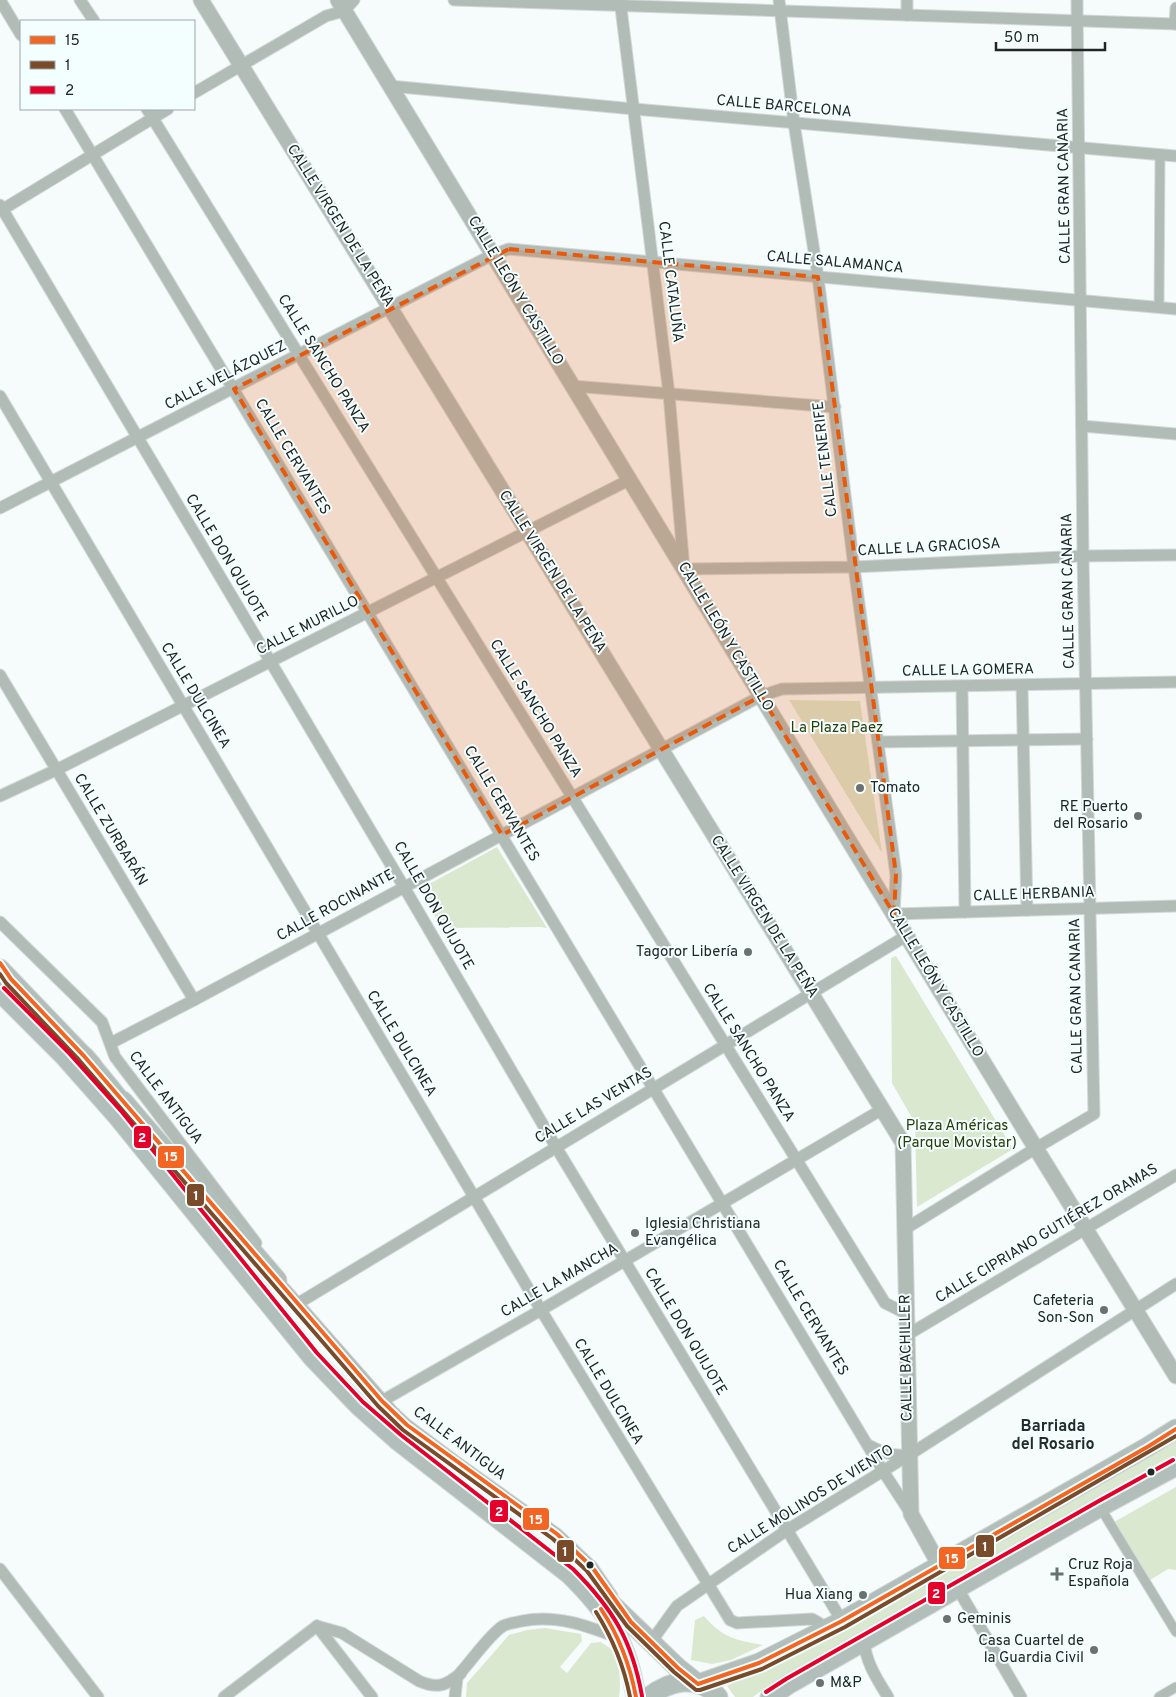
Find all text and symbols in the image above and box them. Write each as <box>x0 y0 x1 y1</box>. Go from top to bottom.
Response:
legend <box>20 20 195 110</box>
scale bar <box>996 20 1105 52</box>
text: 50 m <box>1004 29 1039 48</box>
text: 15 <box>65 32 80 51</box>
text: 1 <box>65 57 71 76</box>
text: 2 <box>65 82 74 101</box>
street label: CALLE BARCELONA <box>715 92 853 122</box>
street label: CALLE GRAN CANARIA <box>1054 108 1076 264</box>
street label: CALLE VIRGEN DE LA PEÑA <box>282 141 399 311</box>
street label: CALLE LEÓN Y CASTILLO <box>463 212 569 369</box>
street label: CALLE CATALUÑA <box>653 220 688 344</box>
street label: CALLE SALAMANCA <box>766 248 904 278</box>
street label: CALLE SANCHO PANZA <box>273 291 373 437</box>
street label: CALLE VELÁZQUEZ <box>161 336 290 415</box>
street label: CALLE CERVANTES <box>250 396 334 518</box>
street label: CALLE TENERIFE <box>809 400 843 518</box>
street label: CALLE VIRGEN DE LA PEÑA <box>494 487 611 657</box>
street label: CALLE DON QUIJOTE <box>180 491 272 625</box>
street label: CALLE GRAN CANARIA <box>1058 513 1080 669</box>
street label: CALLE LA GRACIOSA <box>857 535 1001 561</box>
street label: CALLE LEÓN Y CASTILLO <box>673 558 779 715</box>
street label: CALLE MURILLO <box>253 592 363 660</box>
street label: CALLE SANCHO PANZA <box>485 636 585 782</box>
street label: CALLE DULCINEA <box>156 639 234 753</box>
street label: CALLE LA GOMERA <box>902 660 1034 682</box>
park label: La Plaza Paez <box>791 719 883 738</box>
street label: CALLE CERVANTES <box>459 743 543 865</box>
street label: CALLE ZURBARÁN <box>69 770 152 890</box>
place label: Tomato <box>870 779 920 798</box>
marker: Tomato <box>854 782 866 794</box>
place label: RE Puerto del Rosario <box>1053 798 1128 834</box>
marker: RE Puerto del Rosario <box>1132 810 1144 822</box>
street label: CALLE VIRGEN DE LA PEÑA <box>706 832 823 1002</box>
street label: CALLE DON QUIJOTE <box>388 838 478 974</box>
street label: CALLE ROCINANTE <box>274 866 398 946</box>
street label: CALLE HERBANIA <box>973 883 1095 907</box>
street label: CALLE LEÓN Y CASTILLO <box>883 904 989 1061</box>
street label: CALLE GRAN CANARIA <box>1066 918 1088 1074</box>
place label: Tagoror Libería <box>636 943 738 962</box>
marker: Tagoror Libería <box>742 946 754 958</box>
street label: CALLE SANCHO PANZA <box>698 980 798 1126</box>
street label: CALLE DULCINEA <box>362 987 440 1101</box>
street label: CALLE ANTIGUA <box>124 1048 206 1148</box>
street label: CALLE LAS VENTAS <box>532 1063 656 1149</box>
park label: Plaza Américas (Parque Movistar) <box>897 1117 1017 1153</box>
line badge: 2 <box>133 1125 152 1149</box>
text: 2 <box>138 1130 146 1147</box>
line badge: 15 <box>157 1145 185 1169</box>
text: 15 <box>164 1149 178 1166</box>
street label: CALLE CIPRIANO GUTIÉREZ ORAMAS <box>932 1159 1162 1308</box>
line badge: 1 <box>186 1183 205 1207</box>
text: 1 <box>193 1188 199 1205</box>
place label: Iglesia Christiana Evangélica <box>645 1215 760 1251</box>
marker: Iglesia Christiana Evangélica <box>629 1227 641 1239</box>
street label: CALLE LA MANCHA <box>498 1240 622 1322</box>
street label: CALLE CERVANTES <box>768 1257 852 1379</box>
street label: CALLE DON QUIJOTE <box>639 1265 731 1399</box>
place label: Cafeteria Son-Son <box>1033 1292 1094 1328</box>
street label: CALLE BACHILLER <box>896 1294 918 1422</box>
marker: Cafeteria Son-Son <box>1098 1304 1110 1316</box>
street label: CALLE DULCINEA <box>569 1335 647 1449</box>
street label: CALLE ANTIGUA <box>409 1403 509 1485</box>
district label: Barriada del Rosario <box>1011 1417 1095 1455</box>
street label: CALLE MOLINOS DE VIENTO <box>724 1441 898 1559</box>
unlabelled marker <box>1146 1467 1156 1477</box>
line badge: 2 <box>489 1499 509 1523</box>
text: 2 <box>495 1504 503 1521</box>
line badge: 15 <box>522 1507 550 1531</box>
text: 15 <box>529 1512 543 1529</box>
line badge: 1 <box>975 1534 995 1558</box>
line badge: 1 <box>556 1539 575 1563</box>
text: 1 <box>982 1539 988 1556</box>
text: 1 <box>562 1544 568 1561</box>
line badge: 15 <box>938 1546 966 1570</box>
text: 15 <box>945 1551 959 1568</box>
place label: Cruz Roja Española <box>1068 1556 1133 1592</box>
unlabelled marker <box>585 1560 595 1570</box>
marker: Cruz Roja Española <box>1050 1567 1064 1581</box>
line badge: 2 <box>927 1581 946 1605</box>
place label: Hua Xiang <box>785 1586 853 1605</box>
text: 2 <box>932 1586 940 1603</box>
marker: Hua Xiang <box>857 1589 869 1601</box>
place label: Geminis <box>957 1610 1011 1629</box>
marker: Geminis <box>941 1613 953 1625</box>
place label: Casa Cuartel de la Guardia Civil <box>978 1632 1084 1668</box>
marker: Casa Cuartel de la Guardia Civil <box>1088 1644 1100 1656</box>
place label: M&P <box>830 1674 862 1693</box>
marker: M&P <box>814 1677 826 1689</box>

